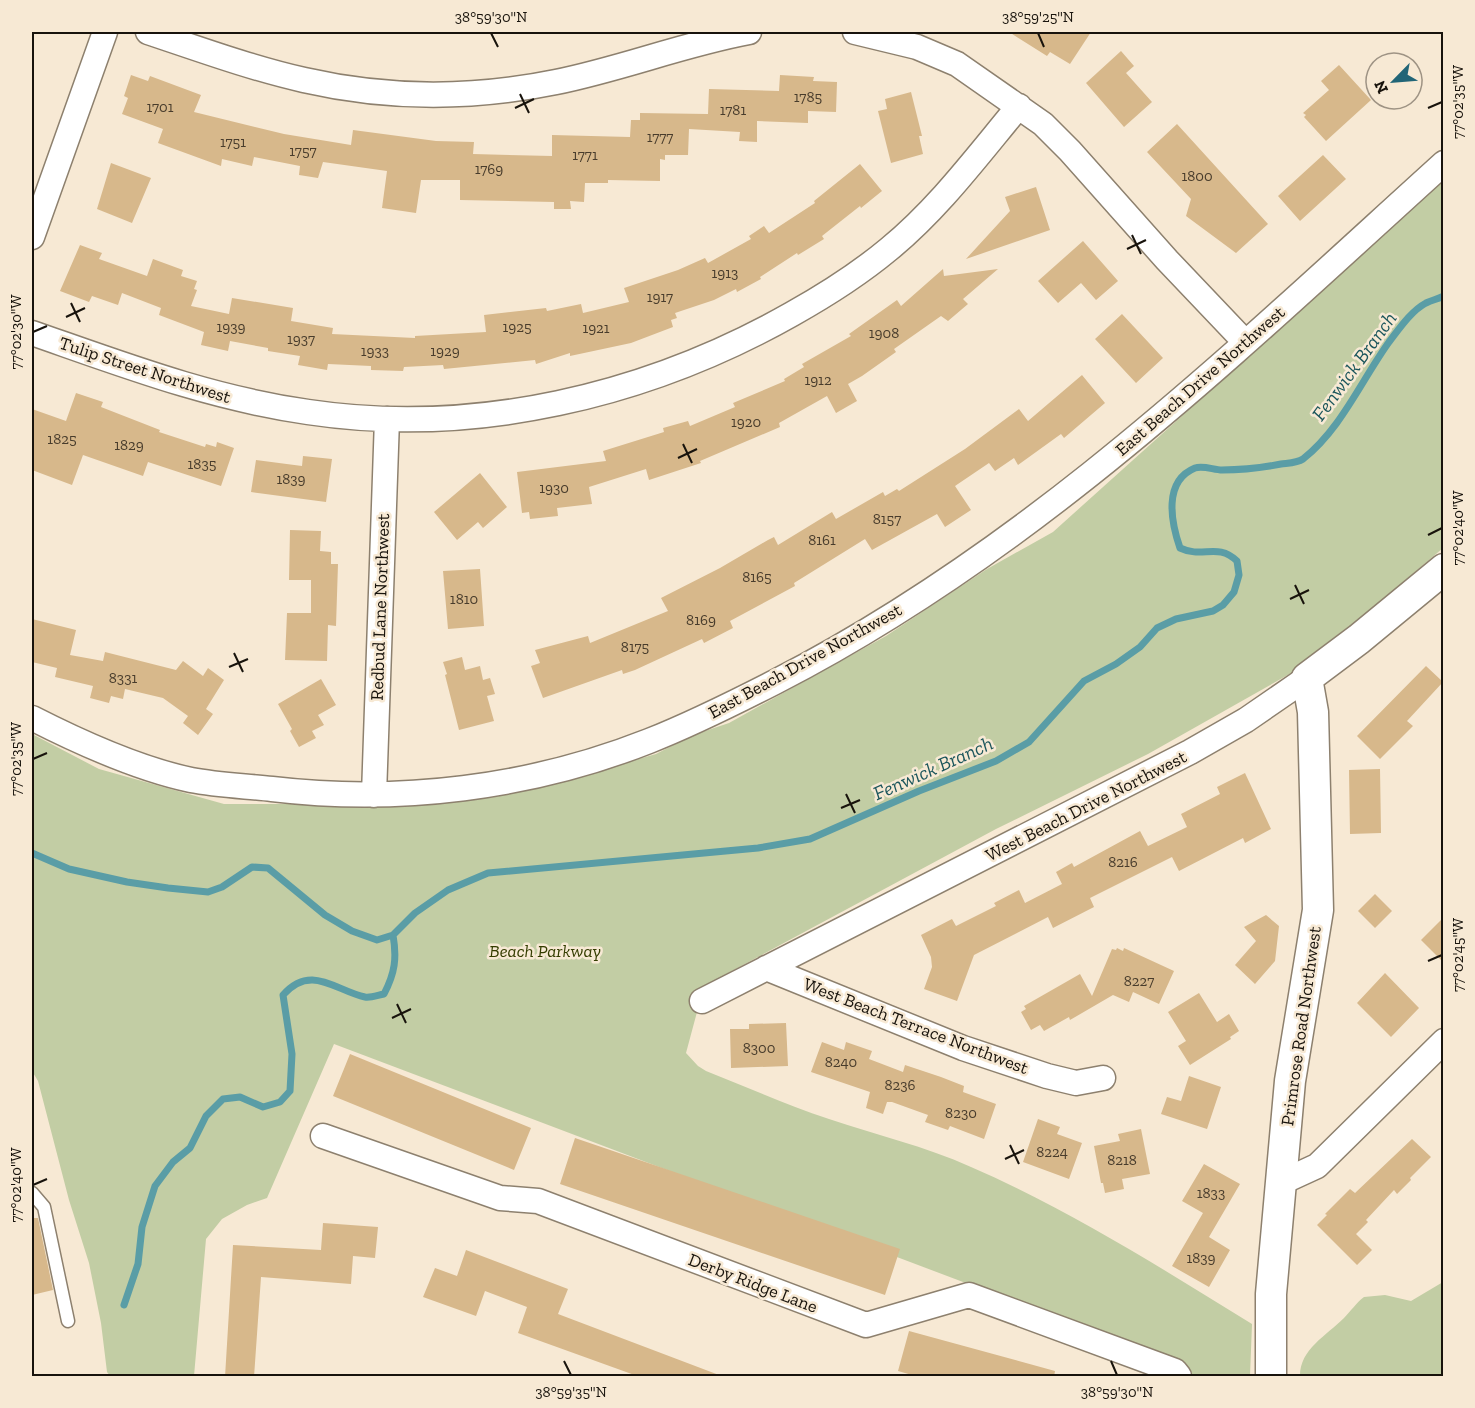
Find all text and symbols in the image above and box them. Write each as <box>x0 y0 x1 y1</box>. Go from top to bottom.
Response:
text: 38°59'30"N <box>455 8 527 26</box>
text: 38°59'25"N <box>1002 8 1074 26</box>
north arrow <box>1364 51 1424 111</box>
text: 77°02'35"W <box>1449 65 1467 139</box>
text: N <box>1370 78 1392 97</box>
house number: 1785 <box>794 88 822 106</box>
house number: 1701 <box>146 98 174 116</box>
house number: 1781 <box>720 101 746 119</box>
house number: 1777 <box>647 128 673 146</box>
house number: 1751 <box>220 133 246 151</box>
house number: 1757 <box>289 142 317 160</box>
house number: 1771 <box>572 146 598 164</box>
house number: 1769 <box>475 160 503 178</box>
house number: 1800 <box>1181 167 1213 185</box>
house number: 1913 <box>712 264 738 282</box>
house number: 1917 <box>647 288 673 306</box>
text: 77°02'30"W <box>7 295 25 369</box>
street label: East Beach Drive Northwest <box>1111 301 1290 461</box>
water label: Fenwick Branch <box>1306 307 1402 425</box>
house number: 1939 <box>216 318 246 336</box>
house number: 1925 <box>502 318 532 336</box>
house number: 1921 <box>582 319 610 337</box>
house number: 1908 <box>869 324 899 342</box>
house number: 1937 <box>287 330 315 348</box>
street label: Tulip Street Northwest <box>56 332 234 408</box>
house number: 1933 <box>361 342 389 360</box>
house number: 1929 <box>430 342 460 360</box>
house number: 1912 <box>804 371 832 389</box>
house number: 1920 <box>731 413 761 431</box>
house number: 1825 <box>47 430 77 448</box>
house number: 1829 <box>114 436 144 454</box>
house number: 1835 <box>188 455 217 473</box>
house number: 1839 <box>276 470 306 488</box>
house number: 1930 <box>539 479 569 497</box>
text: 77°02'40"W <box>1449 490 1467 566</box>
house number: 8157 <box>873 510 901 528</box>
street label: Redbud Lane Northwest <box>366 513 394 701</box>
house number: 8161 <box>808 531 836 549</box>
house number: 8165 <box>742 568 772 586</box>
house number: 1810 <box>450 590 478 608</box>
street label: East Beach Drive Northwest <box>705 599 906 723</box>
house number: 8169 <box>686 611 716 629</box>
house number: 8175 <box>621 638 649 656</box>
house number: 8331 <box>109 669 137 687</box>
text: 77°02'35"W <box>7 722 25 796</box>
water label: Fenwick Branch <box>869 731 997 805</box>
street label: West Beach Drive Northwest <box>982 746 1190 866</box>
house number: 8216 <box>1108 853 1138 871</box>
text: 77°02'45"W <box>1449 918 1467 992</box>
street label: Primrose Road Northwest <box>1276 925 1326 1127</box>
park label: Beach Parkway <box>489 940 601 962</box>
house number: 8227 <box>1124 972 1154 990</box>
street label: West Beach Terrace Northwest <box>801 973 1032 1079</box>
house number: 8300 <box>743 1039 775 1057</box>
house number: 8240 <box>825 1053 857 1071</box>
house number: 8236 <box>884 1076 916 1094</box>
house number: 8230 <box>945 1104 977 1122</box>
house number: 8224 <box>1036 1143 1068 1161</box>
text: 77°02'40"W <box>7 1147 25 1223</box>
house number: 8218 <box>1107 1151 1137 1169</box>
house number: 1833 <box>1197 1184 1225 1202</box>
street label: Derby Ridge Lane <box>685 1248 821 1318</box>
house number: 1839 <box>1186 1249 1216 1267</box>
text: 38°59'35"N <box>535 1383 607 1401</box>
text: 38°59'30"N <box>1081 1383 1153 1401</box>

